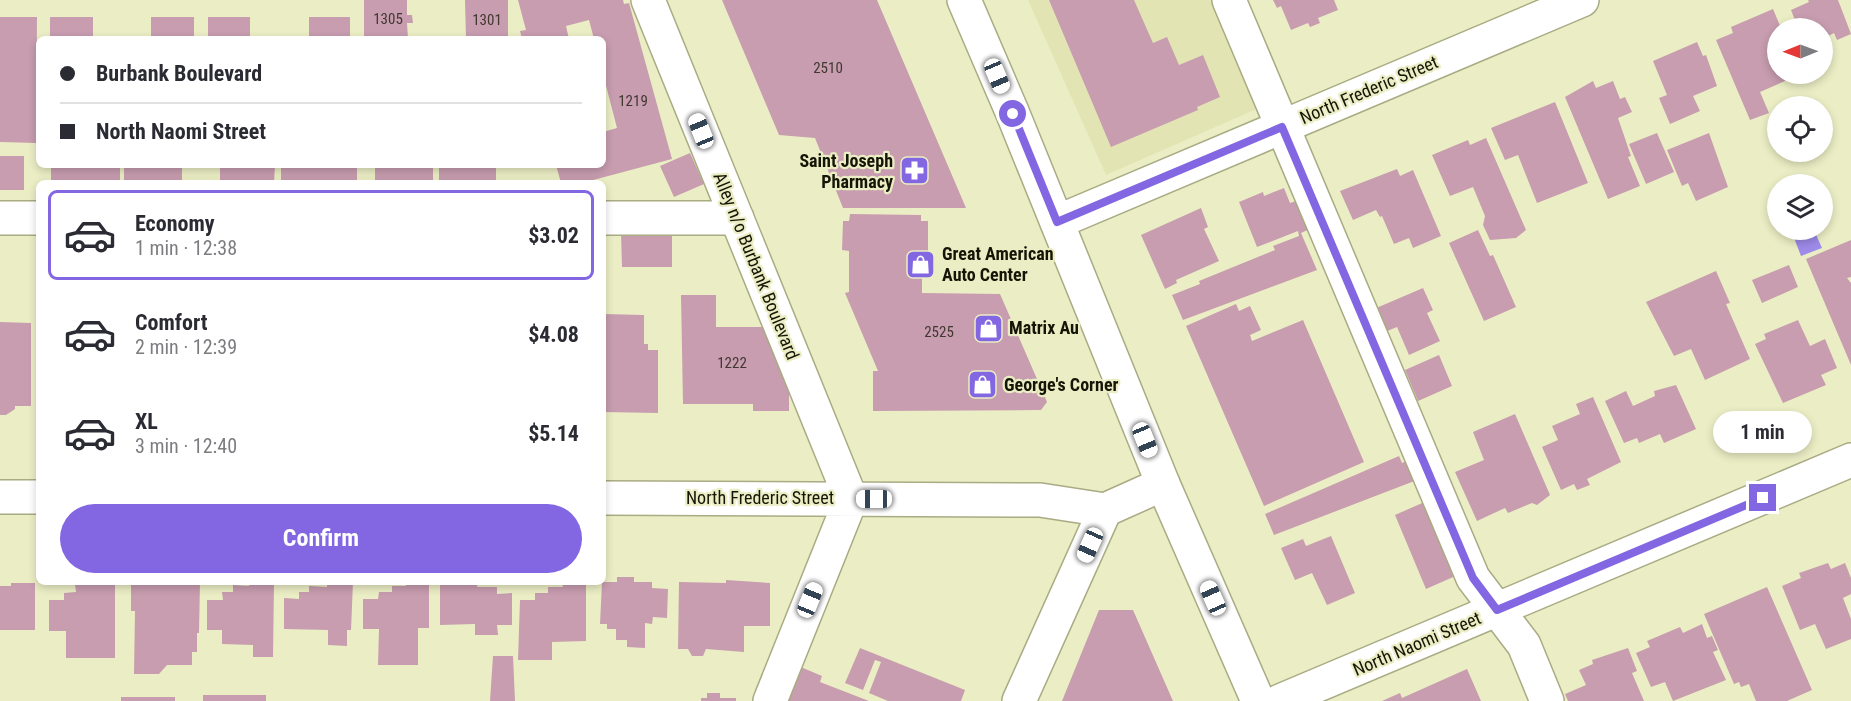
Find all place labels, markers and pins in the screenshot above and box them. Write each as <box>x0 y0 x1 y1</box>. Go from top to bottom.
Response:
place label: Saint Joseph Pharmacy <box>799 150 893 192</box>
pharmacy icon: Saint Joseph Pharmacy <box>898 155 930 187</box>
place label: Great American Auto Center <box>942 243 1054 285</box>
shop icon: Great American Auto Center <box>905 248 937 280</box>
shop icon: Matrix Au <box>972 312 1004 344</box>
place label: Matrix Au <box>1009 317 1079 338</box>
shop icon: George's Corner <box>967 369 999 401</box>
place label: George's Corner <box>1004 374 1119 395</box>

